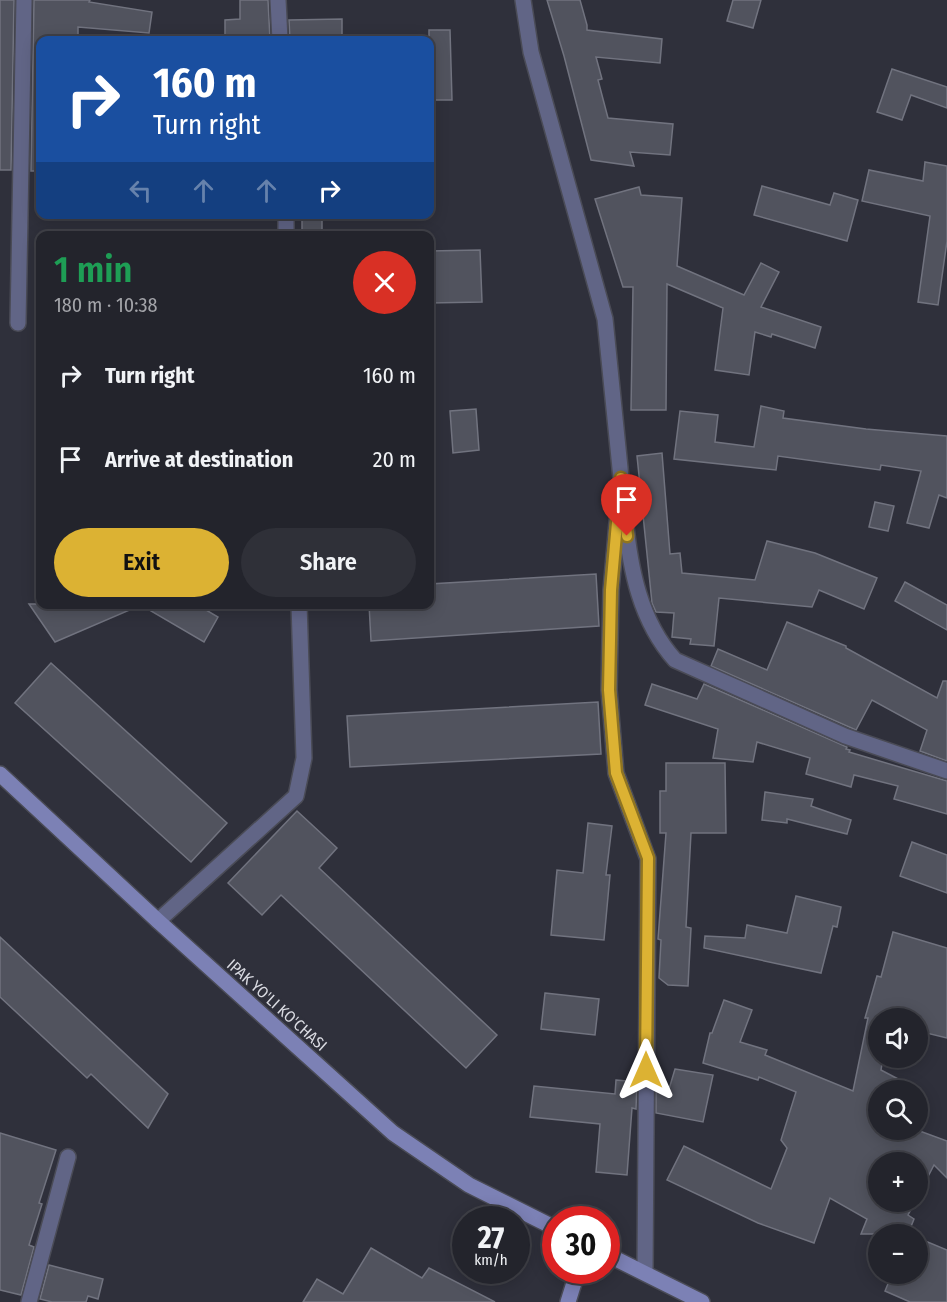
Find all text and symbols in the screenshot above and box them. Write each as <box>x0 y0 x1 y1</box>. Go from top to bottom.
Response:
text: 160 m <box>153 58 256 108</box>
icon: right <box>54 60 132 138</box>
text: Turn right <box>153 109 261 141</box>
icon: left <box>124 174 157 207</box>
icon: ahead <box>187 174 220 207</box>
icon: ahead <box>250 174 283 207</box>
icon: right <box>313 174 346 207</box>
text: 1 min <box>54 248 132 292</box>
button: close <box>353 251 416 314</box>
text: 180 m · 10:38 <box>54 293 158 317</box>
icon: right <box>54 359 87 392</box>
text: Turn right <box>105 362 194 389</box>
text: 160 m <box>363 362 416 389</box>
icon: arrive <box>54 443 87 476</box>
text: Arrive at destination <box>105 446 293 473</box>
text: 20 m <box>373 446 416 473</box>
pin <box>601 474 652 536</box>
icon: arrive <box>610 483 643 516</box>
button: Exit <box>54 528 229 597</box>
button: Share <box>241 528 416 597</box>
street label: IPAK YO'LI KO'CHASI <box>223 955 331 1055</box>
map controls <box>868 1008 928 1284</box>
button: sound <box>868 1008 928 1068</box>
position arrow <box>614 1038 678 1102</box>
button: search <box>868 1080 928 1140</box>
button: + <box>868 1152 928 1212</box>
speed limit sign: 30 <box>542 1206 620 1284</box>
text: 27 <box>478 1220 504 1256</box>
button: − <box>868 1224 928 1284</box>
text: km/h <box>474 1251 508 1269</box>

